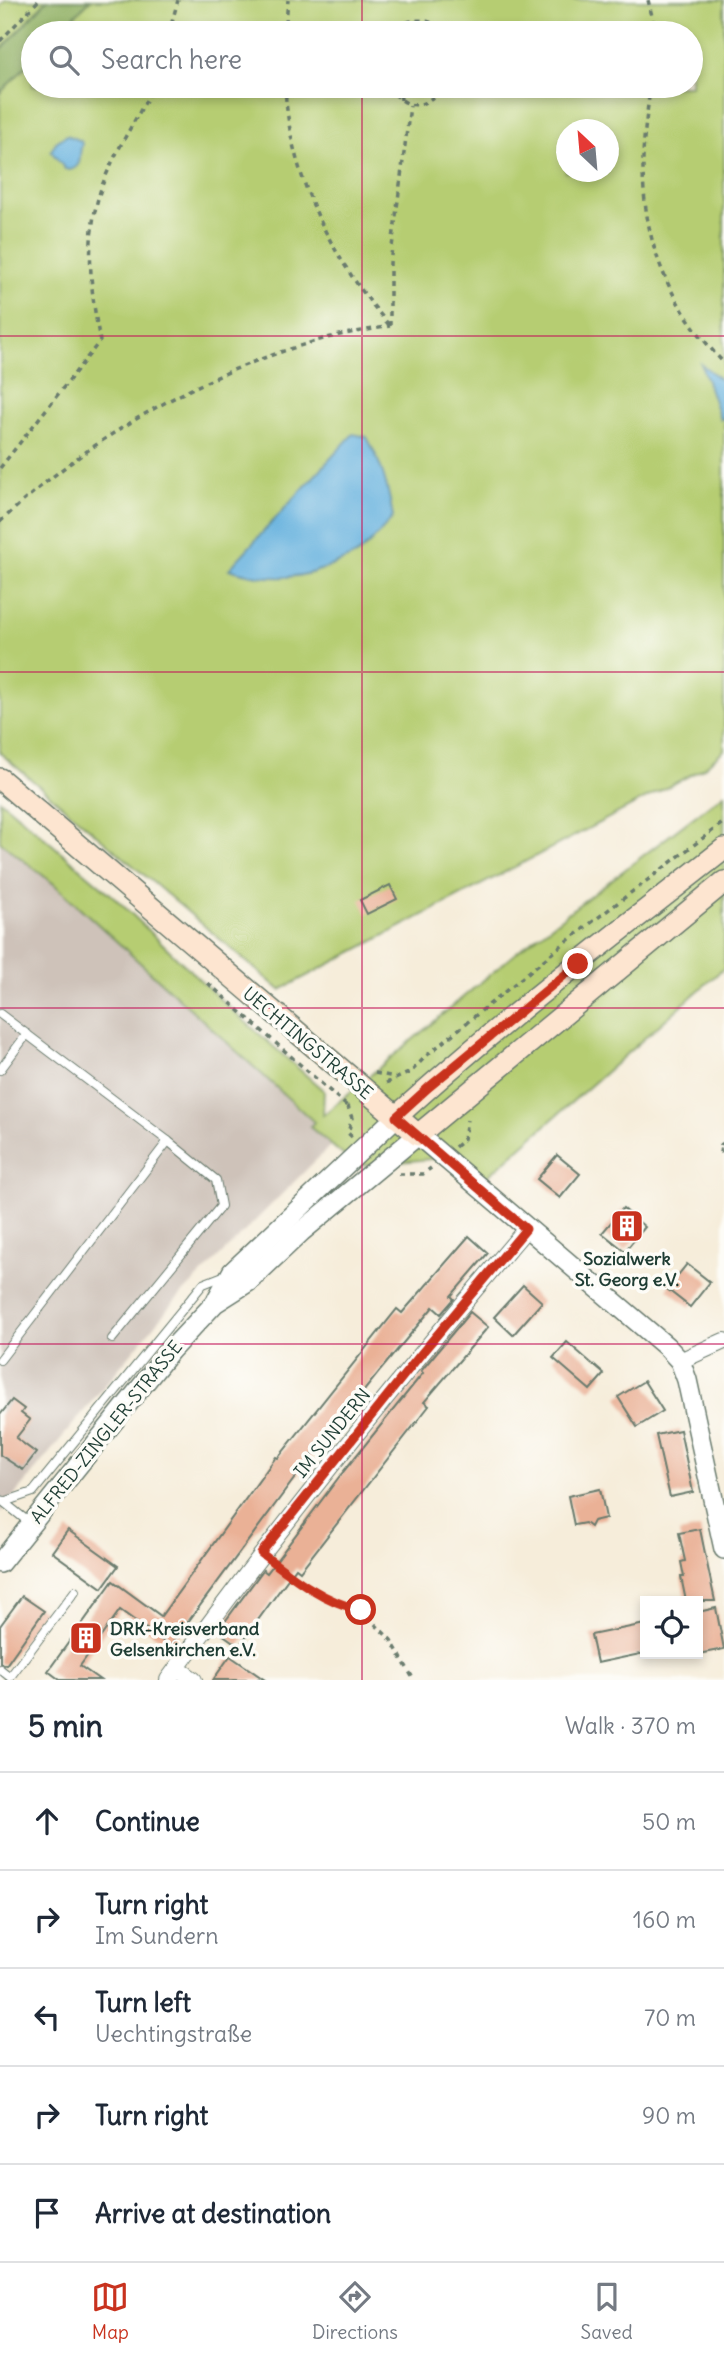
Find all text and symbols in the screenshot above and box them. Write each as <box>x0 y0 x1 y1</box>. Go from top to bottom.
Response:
search box <box>21 21 703 98</box>
icon: search <box>45 41 83 79</box>
text: Search here <box>101 43 242 76</box>
north arrow <box>556 119 619 182</box>
route end <box>562 948 593 979</box>
street label: UECHTINGSTRASSE <box>238 982 378 1104</box>
building icon: Sozialwerk St. Georg e.V. <box>608 1207 646 1245</box>
place label: Sozialwerk St. Georg e.V. <box>575 1247 680 1291</box>
street label: ALFRED-ZINGLER-STRASSE <box>25 1336 187 1528</box>
street label: IM SUNDERN <box>289 1384 375 1482</box>
route start <box>345 1594 376 1625</box>
map controls <box>640 1596 703 1659</box>
button: locate <box>640 1596 703 1659</box>
place label: DRK-Kreisverband Gelsenkirchen e.V. <box>110 1617 260 1661</box>
building icon: DRK-Kreisverband Gelsenkirchen e.V. <box>67 1619 105 1657</box>
text: 5 min <box>28 1707 103 1745</box>
text: Walk · 370 m <box>565 1711 696 1740</box>
icon: ahead <box>28 1802 66 1840</box>
text: Continue <box>95 1805 200 1838</box>
text: 50 m <box>642 1807 696 1836</box>
text: Turn right <box>95 1888 208 1921</box>
icon: right <box>28 1900 66 1938</box>
text: 160 m <box>633 1905 696 1934</box>
text: Im Sundern <box>95 1921 219 1950</box>
text: Turn left <box>95 1986 191 2019</box>
icon: left <box>28 1998 66 2036</box>
text: 70 m <box>644 2003 696 2032</box>
text: Uechtingstraße <box>95 2019 252 2048</box>
icon: right <box>28 2096 66 2134</box>
text: Turn right <box>95 2099 208 2132</box>
text: 90 m <box>642 2101 696 2130</box>
icon: arrive <box>28 2194 66 2232</box>
text: Arrive at destination <box>95 2197 331 2230</box>
tab: Map <box>91 2278 129 2344</box>
tab: Directions <box>312 2278 398 2344</box>
tab: Saved <box>581 2278 633 2344</box>

